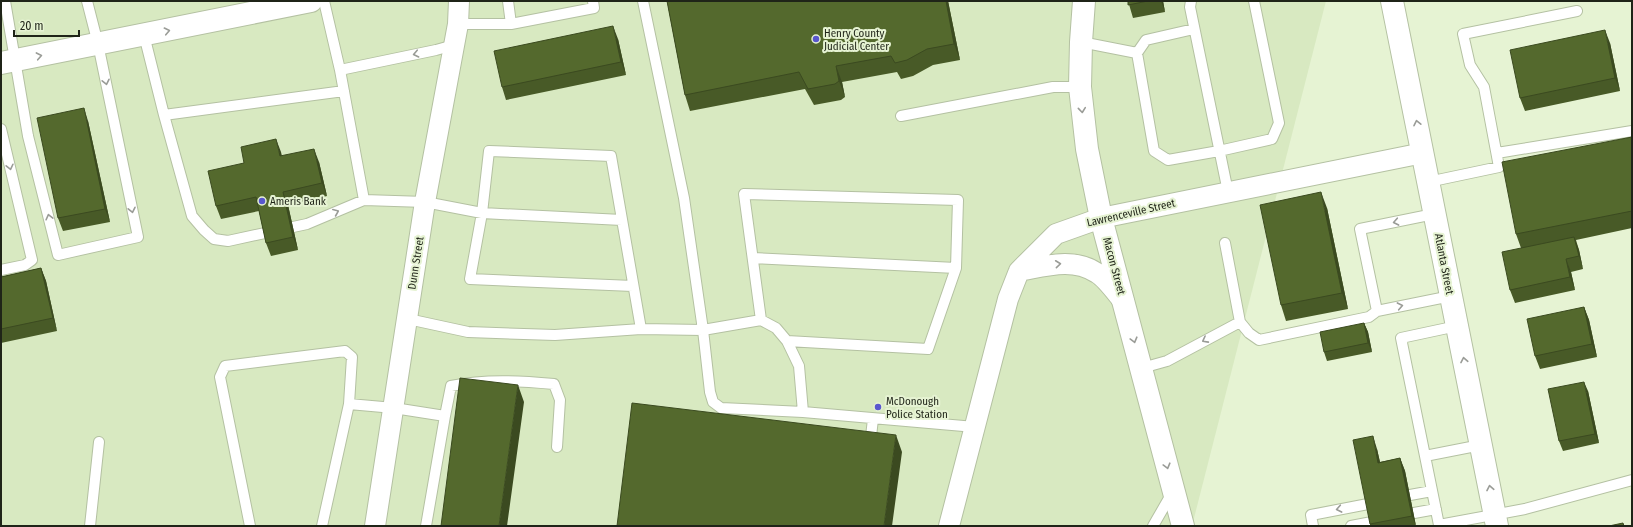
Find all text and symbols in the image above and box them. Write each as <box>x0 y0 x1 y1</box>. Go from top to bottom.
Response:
scale bar <box>14 12 79 38</box>
text: 20 m <box>20 19 44 33</box>
one-way arrow <box>164 27 170 35</box>
place label: Henry County Judicial Center <box>824 27 889 53</box>
marker: Henry County Judicial Center <box>811 34 821 44</box>
one-way arrow <box>413 50 419 58</box>
one-way arrow <box>36 52 42 60</box>
one-way arrow <box>101 79 109 86</box>
one-way arrow <box>1077 107 1086 113</box>
one-way arrow <box>1413 120 1421 126</box>
one-way arrow <box>5 163 14 170</box>
place label: Ameris Bank <box>270 195 327 208</box>
marker: Ameris Bank <box>257 196 267 206</box>
street label: Lawrenceville Street <box>1085 196 1177 230</box>
one-way arrow <box>127 207 136 213</box>
one-way arrow <box>332 208 339 216</box>
one-way arrow <box>45 214 54 221</box>
one-way arrow <box>1393 217 1399 225</box>
street label: Atlanta Street <box>1432 232 1456 296</box>
street label: Dunn Street <box>405 235 427 290</box>
street label: Macon Street <box>1100 236 1128 297</box>
one-way arrow <box>1054 260 1061 269</box>
one-way arrow <box>1397 303 1403 311</box>
one-way arrow <box>1129 336 1138 343</box>
one-way arrow <box>1202 336 1209 343</box>
one-way arrow <box>1460 357 1469 363</box>
place label: McDonough Police Station <box>886 395 948 421</box>
marker: McDonough Police Station <box>873 402 883 412</box>
one-way arrow <box>1163 463 1171 469</box>
one-way arrow <box>1486 485 1494 491</box>
one-way arrow <box>1336 505 1342 513</box>

